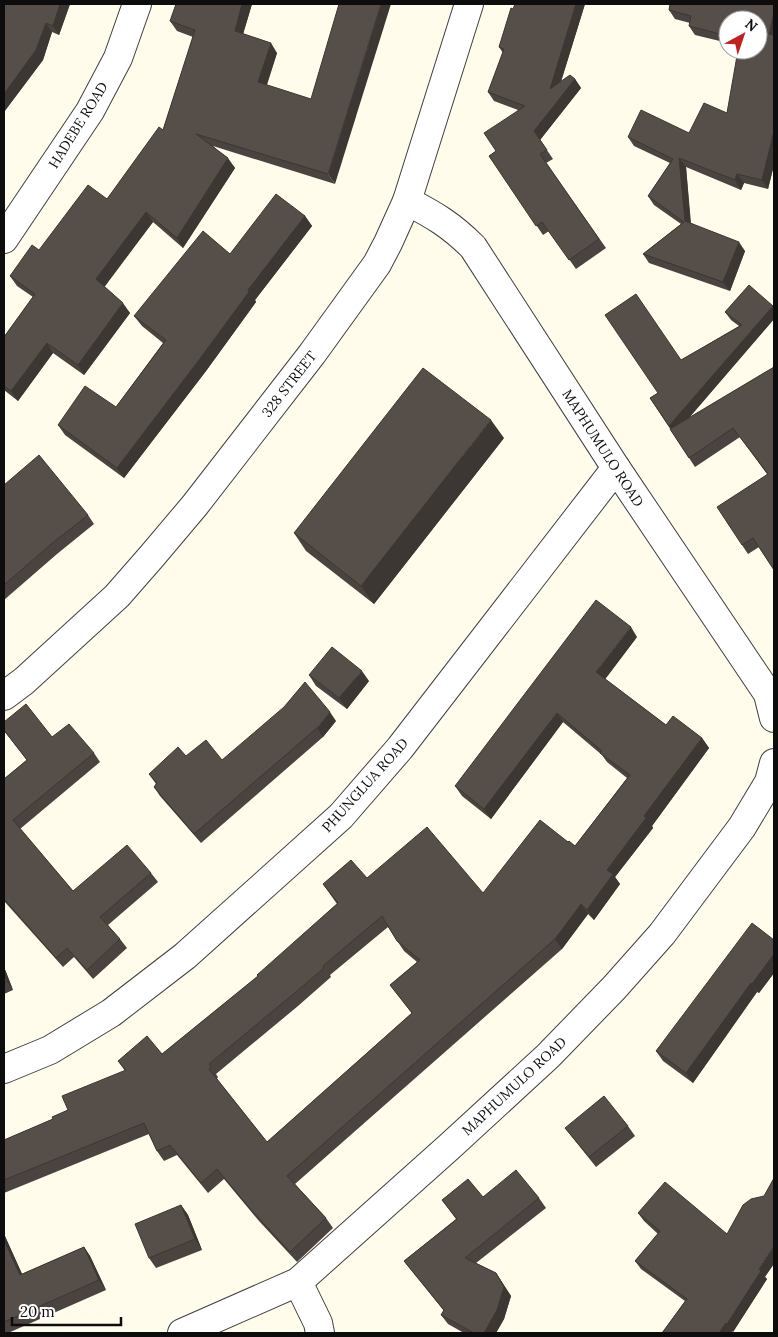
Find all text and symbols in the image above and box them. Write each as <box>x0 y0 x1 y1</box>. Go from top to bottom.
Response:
north arrow <box>718 10 768 60</box>
text: N <box>741 15 761 36</box>
street label: HADEBE ROAD <box>44 78 112 172</box>
street label: 328 STREET <box>258 347 320 421</box>
street label: MAPHUMULO ROAD <box>558 386 648 510</box>
street label: PHUNGLUA ROAD <box>318 734 412 836</box>
street label: MAPHUMULO ROAD <box>458 1033 570 1139</box>
scale bar <box>12 1294 121 1326</box>
text: 20 m <box>20 1302 55 1321</box>

